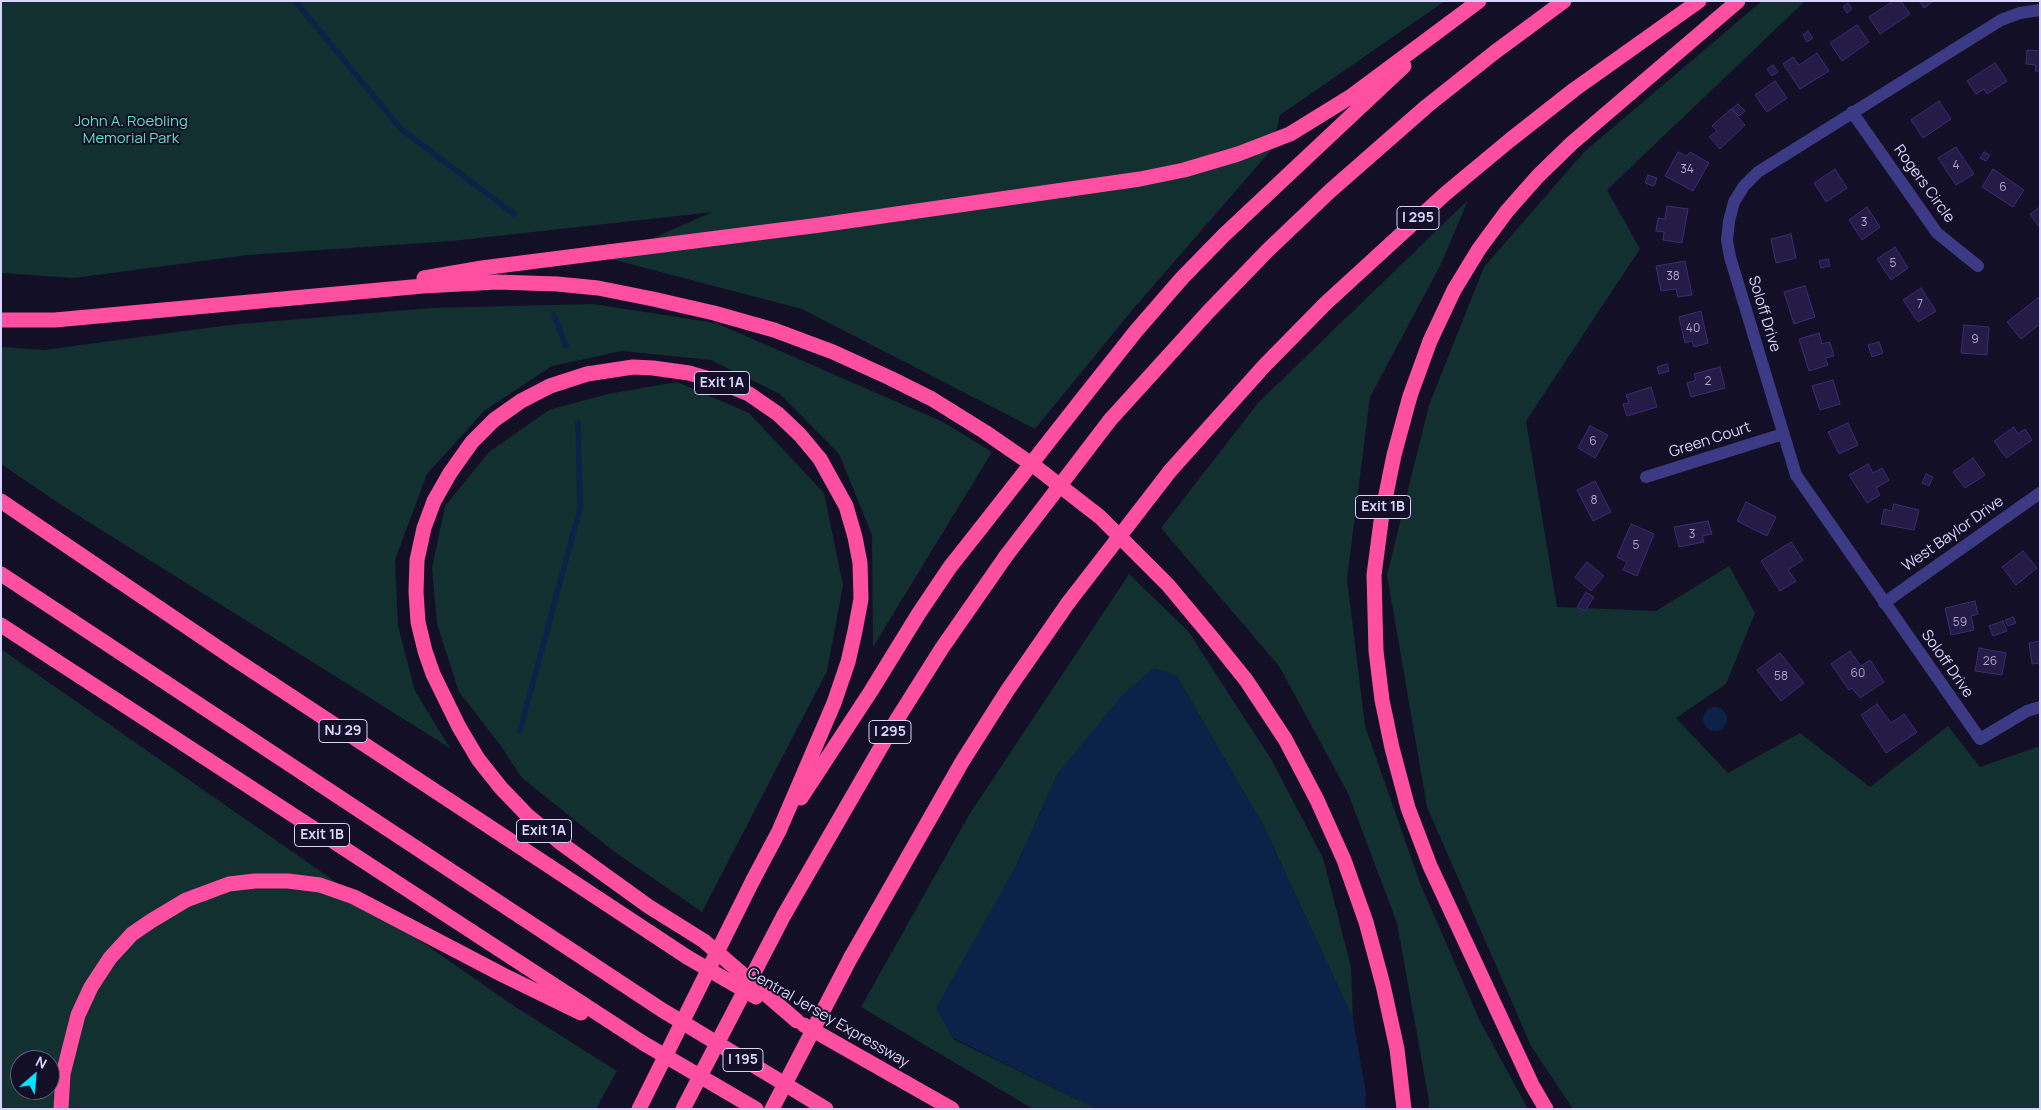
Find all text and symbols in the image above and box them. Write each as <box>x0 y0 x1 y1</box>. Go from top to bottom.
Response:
park label: John A. Roebling Memorial Park <box>74 113 188 148</box>
street label: Rogers Circle <box>1890 142 1958 226</box>
house number: 4 <box>1952 159 1960 173</box>
house number: 34 <box>1680 163 1694 177</box>
house number: 6 <box>1999 181 2007 195</box>
road number: I 295 <box>1397 207 1439 230</box>
house number: 3 <box>1861 216 1867 230</box>
house number: 5 <box>1890 257 1896 271</box>
house number: 38 <box>1666 270 1680 284</box>
street label: Soloff Drive <box>1744 274 1784 354</box>
house number: 7 <box>1917 298 1923 312</box>
house number: 40 <box>1686 322 1700 336</box>
house number: 9 <box>1971 333 1979 347</box>
road number: Exit 1A <box>694 372 750 394</box>
house number: 2 <box>1705 375 1711 389</box>
street label: Green Court <box>1667 418 1753 462</box>
house number: 6 <box>1589 435 1597 449</box>
street label: West Baylor Drive <box>1899 492 2007 576</box>
house number: 8 <box>1591 494 1597 508</box>
road number: Exit 1B <box>1356 496 1410 518</box>
house number: 3 <box>1689 528 1695 542</box>
house number: 5 <box>1633 539 1639 553</box>
house number: 59 <box>1953 616 1967 630</box>
street label: Soloff Drive <box>1917 627 1977 701</box>
house number: 26 <box>1983 655 1997 669</box>
house number: 60 <box>1851 667 1865 681</box>
house number: 58 <box>1774 670 1788 684</box>
road number: NJ 29 <box>319 719 367 742</box>
road number: I 295 <box>869 720 911 744</box>
road number: Exit 1A <box>516 819 572 842</box>
road number: Exit 1B <box>294 824 350 846</box>
street label: Central Jersey Expressway <box>744 964 912 1072</box>
road number: I 195 <box>723 1048 763 1072</box>
north arrow <box>10 1050 60 1100</box>
text: N <box>33 1051 50 1073</box>

